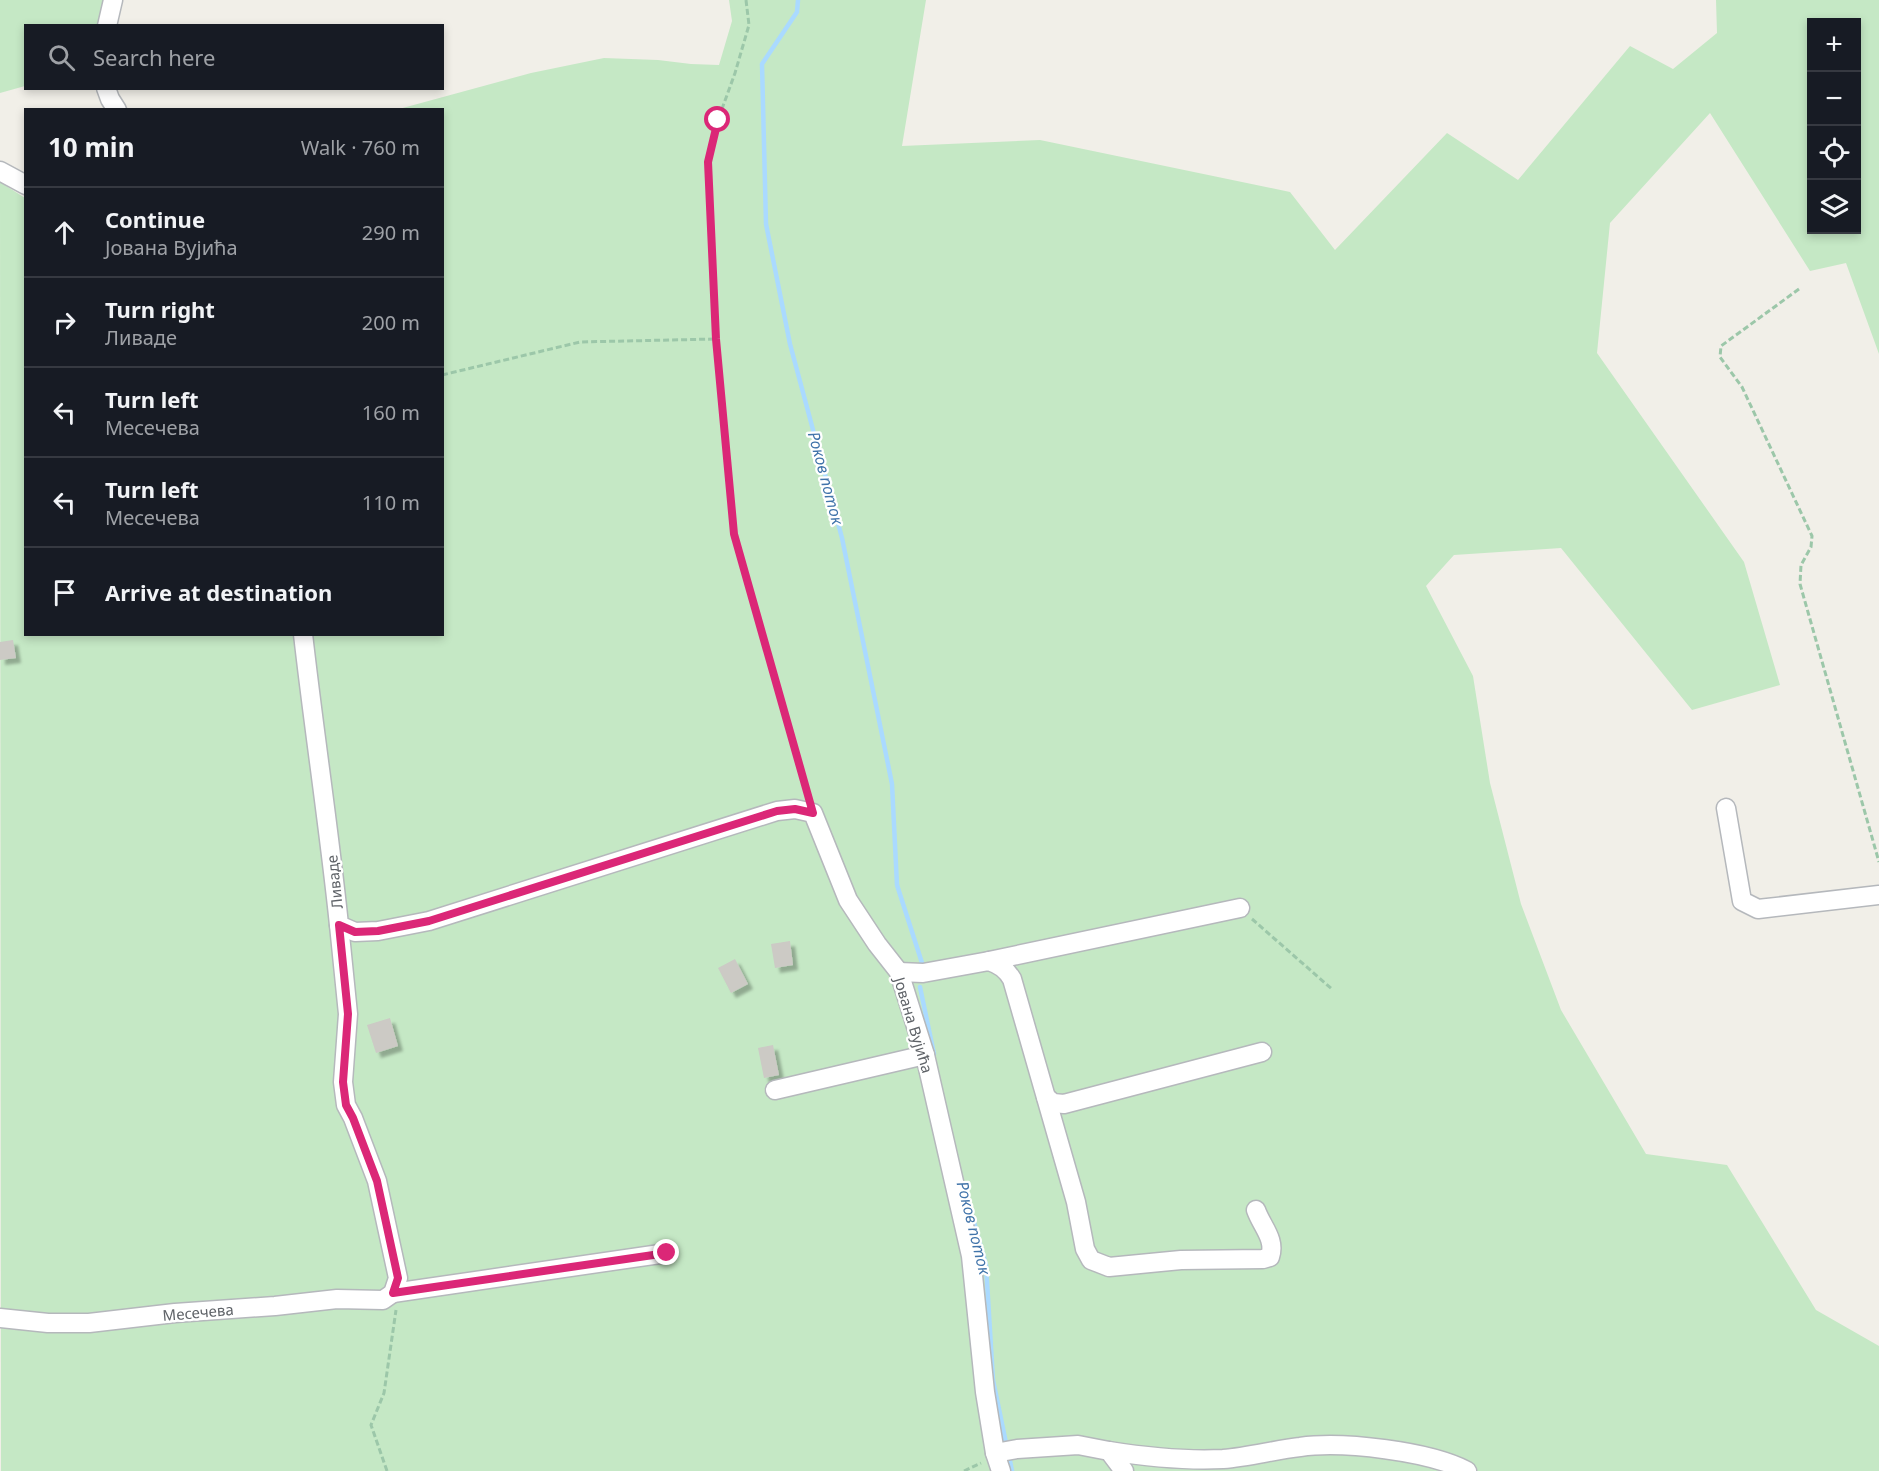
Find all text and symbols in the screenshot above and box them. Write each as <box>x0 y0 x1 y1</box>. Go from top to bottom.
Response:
map controls <box>1807 18 1861 234</box>
button: + <box>1807 18 1861 72</box>
search box <box>24 24 444 90</box>
icon: search <box>45 41 78 74</box>
text: Search here <box>93 42 215 72</box>
button: − <box>1807 72 1861 126</box>
route start <box>704 106 730 132</box>
button: locate <box>1807 126 1861 180</box>
text: 10 min <box>48 129 135 165</box>
text: Walk · 760 m <box>301 134 420 161</box>
button: layers <box>1807 180 1861 234</box>
text: Continue <box>105 204 205 234</box>
icon: ahead <box>48 216 81 249</box>
text: 290 m <box>362 219 420 246</box>
text: Јована Вујића <box>105 234 238 261</box>
text: Turn right <box>105 294 215 324</box>
icon: right <box>48 306 81 339</box>
text: 200 m <box>362 309 420 336</box>
text: Ливаде <box>105 324 177 351</box>
text: Turn left <box>105 384 199 414</box>
icon: left <box>48 396 81 429</box>
text: 160 m <box>362 399 420 426</box>
text: Месечева <box>105 414 200 441</box>
water label: Роков поток <box>803 429 849 528</box>
text: Turn left <box>105 474 199 504</box>
icon: left <box>48 486 81 519</box>
text: 110 m <box>362 489 420 516</box>
text: Месечева <box>105 504 200 531</box>
icon: arrive <box>48 576 81 609</box>
text: Arrive at destination <box>105 577 332 607</box>
street label: Ливаде <box>321 854 347 910</box>
street label: Јована Вујића <box>889 973 938 1075</box>
water label: Роков поток <box>952 1179 996 1278</box>
route end <box>653 1239 679 1265</box>
street label: Месечева <box>162 1299 234 1325</box>

